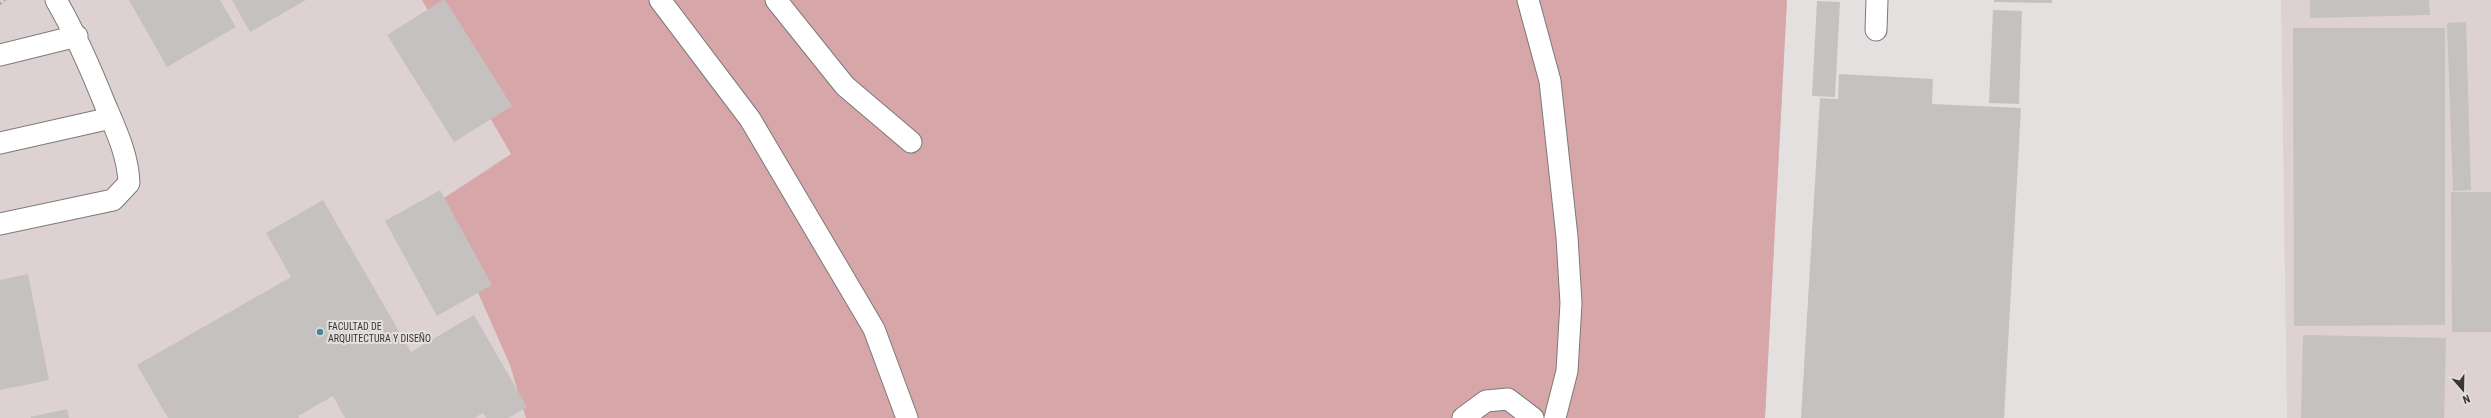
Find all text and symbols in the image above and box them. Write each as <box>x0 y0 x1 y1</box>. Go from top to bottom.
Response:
place label: FACULTAD DE ARQUITECTURA Y DISEÑO <box>328 321 431 344</box>
marker: FACULTAD DE ARQUITECTURA Y DISEÑO <box>315 327 325 337</box>
north arrow <box>2443 370 2483 410</box>
text: N <box>2461 392 2472 406</box>

